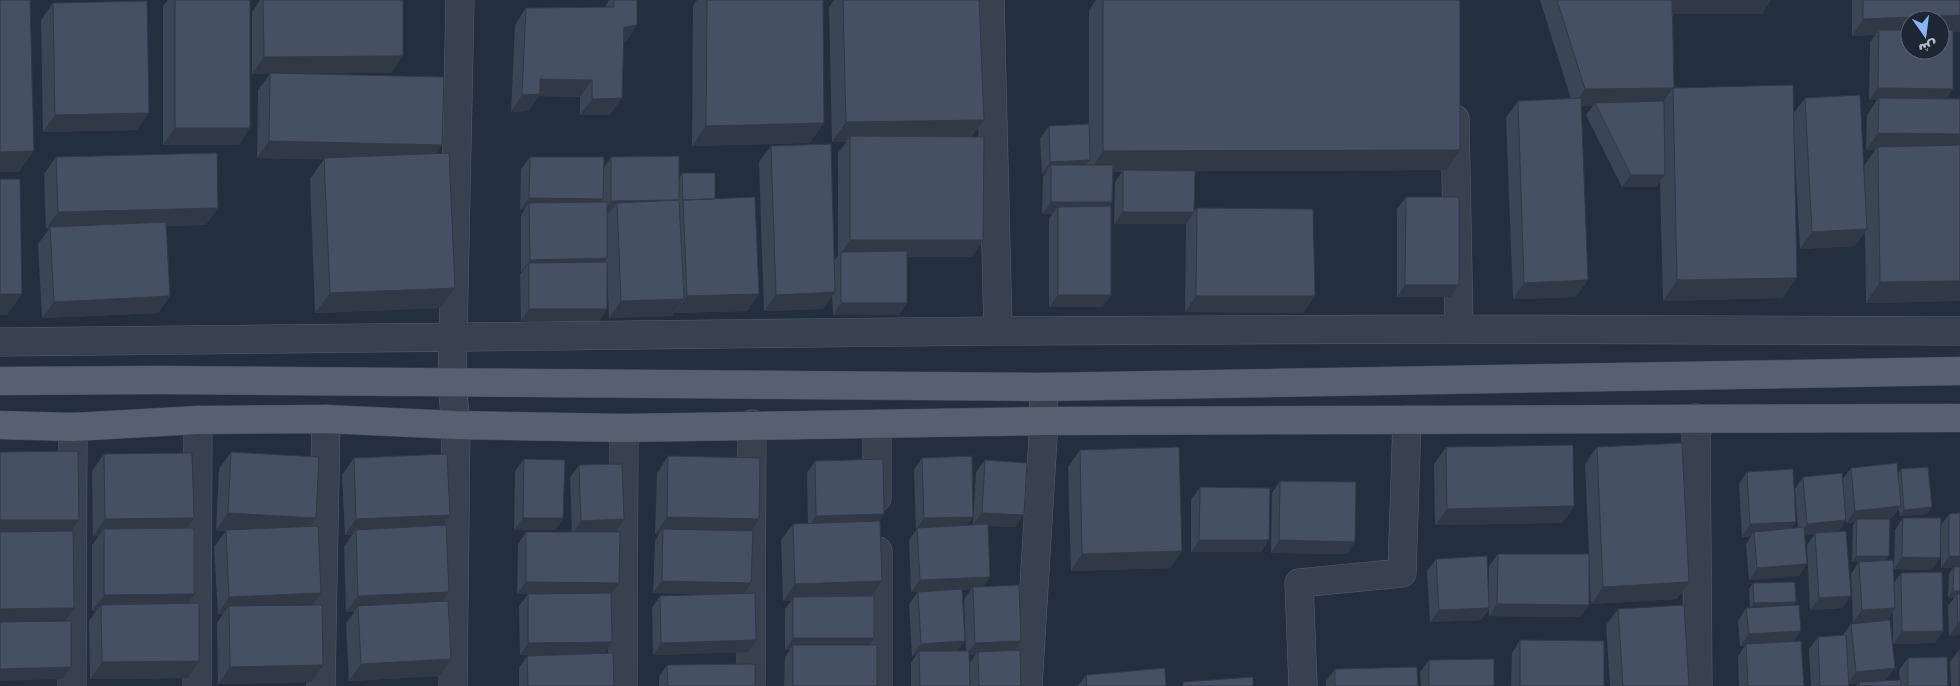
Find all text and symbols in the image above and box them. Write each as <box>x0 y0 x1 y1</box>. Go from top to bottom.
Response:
north arrow <box>1900 10 1950 60</box>
text: ش <box>1917 38 1939 58</box>

